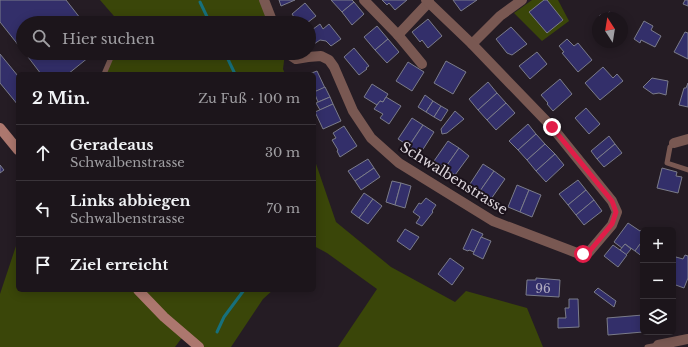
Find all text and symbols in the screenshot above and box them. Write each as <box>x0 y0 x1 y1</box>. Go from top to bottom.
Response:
north arrow <box>592 12 628 48</box>
search box <box>16 16 316 60</box>
icon: search <box>30 27 52 49</box>
text: Hier suchen <box>62 29 155 48</box>
text: 2 Min. <box>32 88 90 109</box>
text: Zu Fuß · 100 m <box>198 90 300 107</box>
route end <box>543 118 561 136</box>
text: Geradeaus <box>70 135 153 154</box>
street label: Schwalbenstrasse <box>397 138 511 218</box>
icon: ahead <box>32 142 54 164</box>
text: 30 m <box>265 144 300 161</box>
text: Schwalbenstrasse <box>70 154 185 171</box>
text: Links abbiegen <box>70 191 190 210</box>
icon: left <box>32 198 54 220</box>
text: 70 m <box>267 200 300 217</box>
text: Schwalbenstrasse <box>70 210 185 227</box>
map controls <box>640 227 676 335</box>
button: + <box>640 227 676 263</box>
route start <box>574 245 592 263</box>
icon: arrive <box>32 254 54 276</box>
text: Ziel erreicht <box>70 255 168 274</box>
button: − <box>640 263 676 299</box>
house number: 96 <box>535 281 551 296</box>
button: layers <box>640 299 676 335</box>

